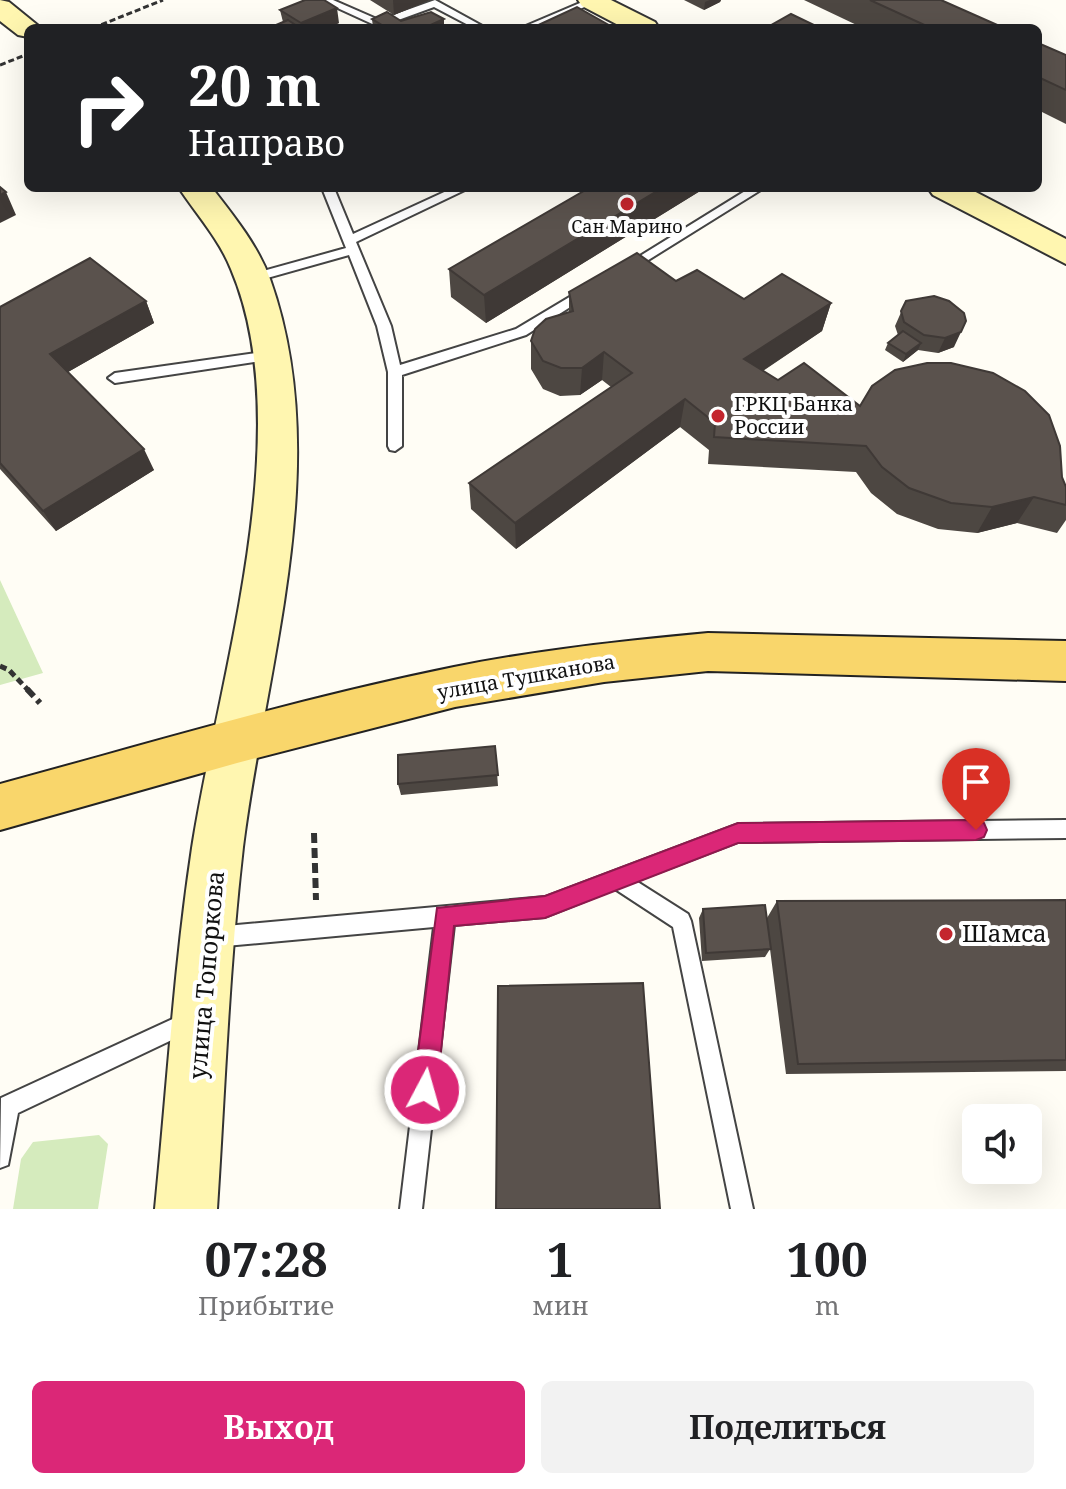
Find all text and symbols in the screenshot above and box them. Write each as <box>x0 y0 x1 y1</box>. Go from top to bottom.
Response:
text: 20 m <box>188 46 321 122</box>
icon: right <box>56 56 160 160</box>
text: Направо <box>188 118 345 167</box>
marker: Сан Марино <box>618 195 636 213</box>
place label: Сан Марино <box>571 214 683 238</box>
place label: ГРКЦ Банка России <box>734 390 853 440</box>
marker: ГРКЦ Банка России <box>709 407 727 425</box>
street label: улица Тушканова <box>435 648 617 705</box>
pin <box>942 748 1010 830</box>
icon: arrive <box>954 760 998 804</box>
street label: улица Топоркова <box>180 869 231 1081</box>
place label: Шамса <box>962 916 1047 949</box>
marker: Шамса <box>937 925 955 943</box>
position arrow <box>383 1048 467 1132</box>
map controls <box>962 1104 1042 1184</box>
button: sound <box>962 1104 1042 1184</box>
text: 07:28 <box>205 1226 328 1291</box>
text: 1 <box>547 1226 574 1291</box>
text: 100 <box>787 1226 868 1291</box>
text: Прибытие <box>198 1287 334 1323</box>
text: мин <box>532 1287 589 1323</box>
text: m <box>815 1287 840 1323</box>
button: Выход <box>32 1381 525 1473</box>
button: Поделиться <box>541 1381 1034 1473</box>

